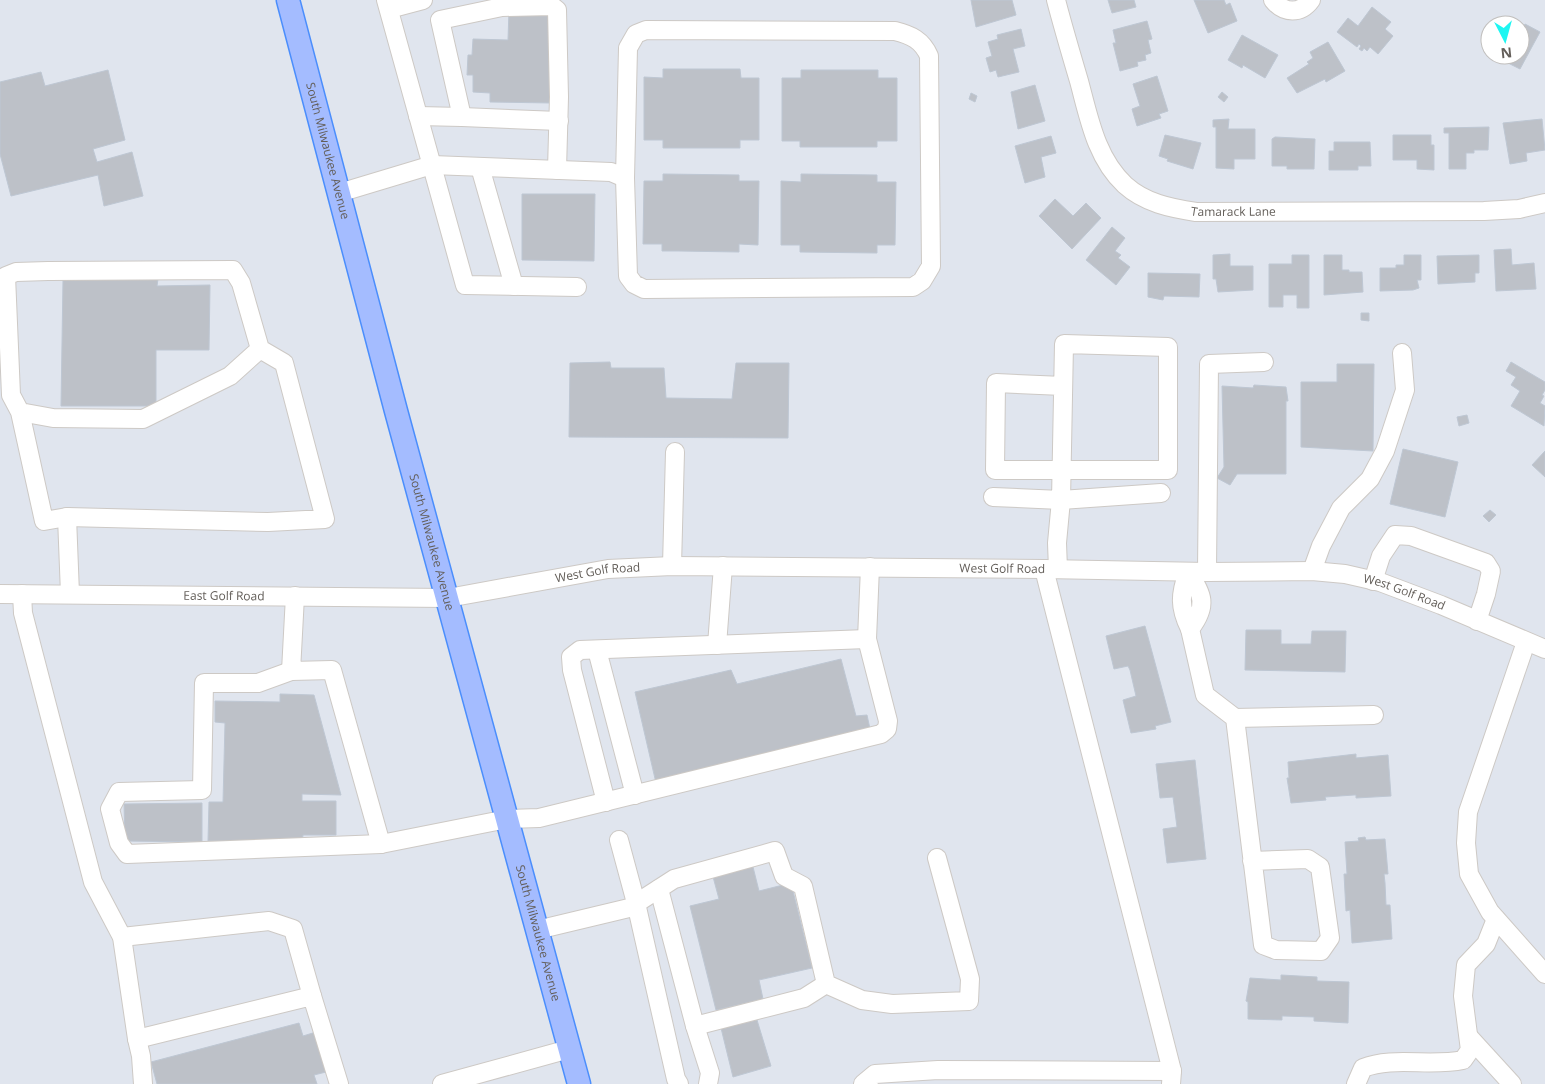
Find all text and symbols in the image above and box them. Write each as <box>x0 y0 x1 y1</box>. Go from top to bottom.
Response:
north arrow <box>1480 15 1530 65</box>
text: N <box>1500 43 1513 63</box>
street label: South Milwaukee Avenue <box>302 80 354 221</box>
street label: Tamarack Lane <box>1190 202 1276 220</box>
street label: South Milwaukee Avenue <box>405 472 459 613</box>
street label: West Golf Road <box>554 558 641 586</box>
street label: West Golf Road <box>959 559 1045 577</box>
street label: West Golf Road <box>1362 570 1448 614</box>
street label: East Golf Road <box>183 587 265 604</box>
street label: South Milwaukee Avenue <box>512 863 565 1003</box>

